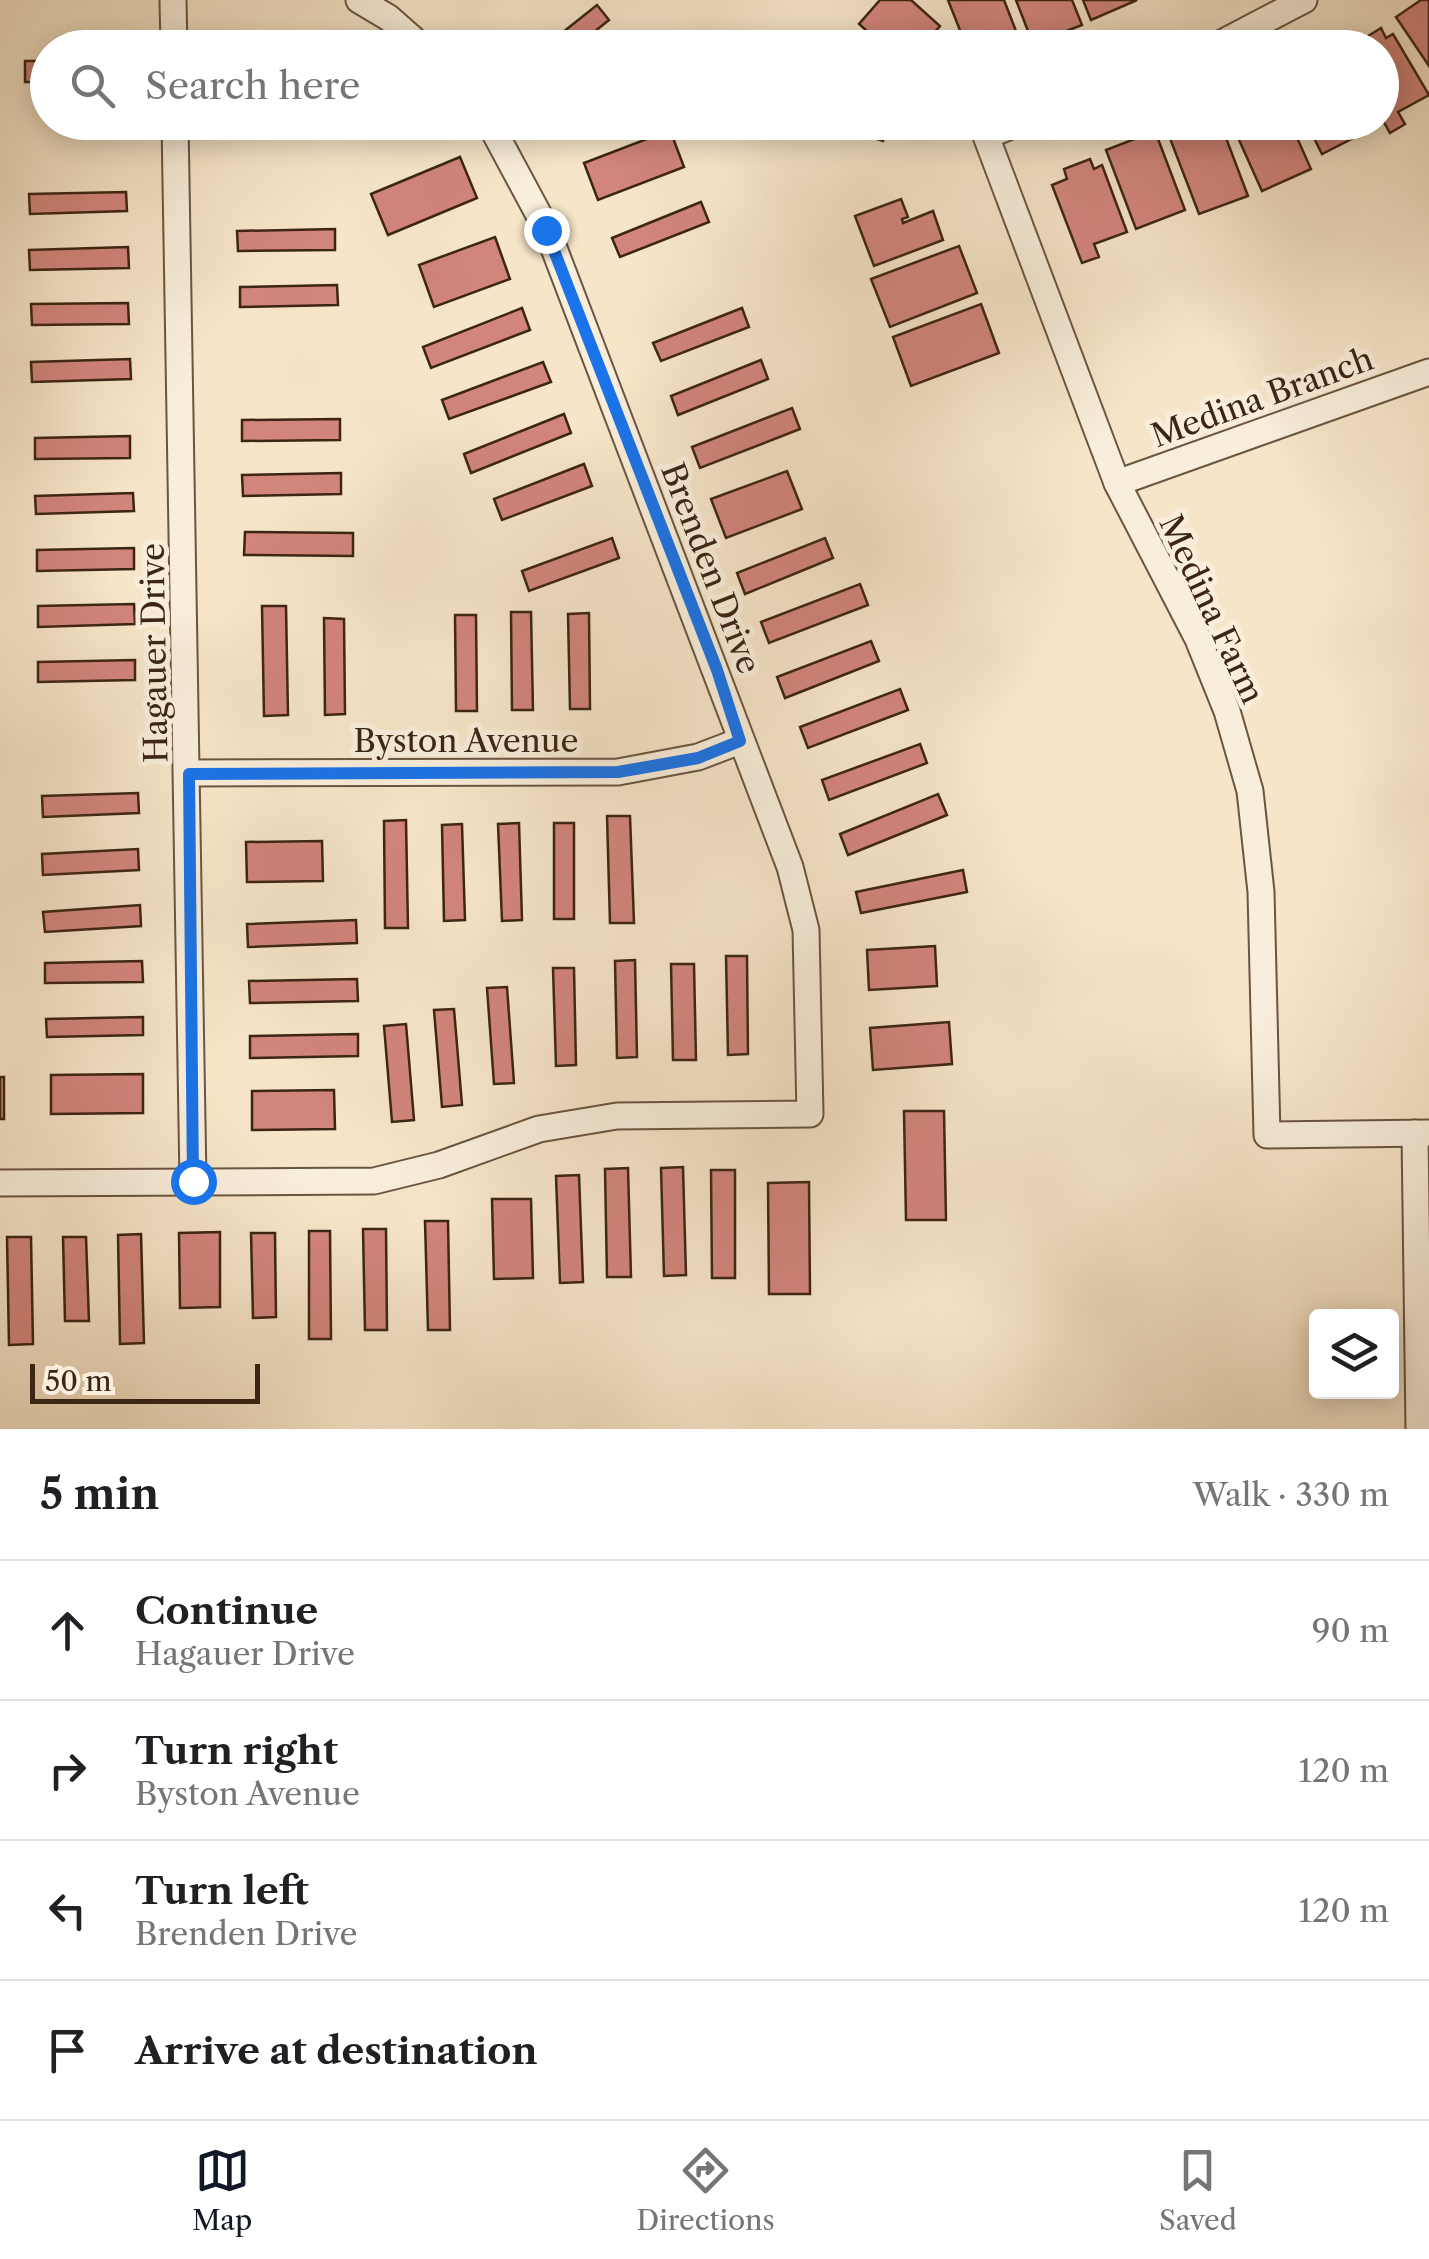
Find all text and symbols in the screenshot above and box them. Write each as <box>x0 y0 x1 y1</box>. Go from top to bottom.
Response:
search box <box>30 30 1399 140</box>
icon: search <box>65 58 120 113</box>
text: Search here <box>145 62 360 109</box>
route end <box>524 208 570 254</box>
street label: Medina Branch <box>1146 339 1378 455</box>
street label: Brenden Drive <box>653 457 769 679</box>
street label: Medina Farm <box>1151 508 1273 710</box>
street label: Hagauer Drive <box>133 543 175 763</box>
street label: Byston Avenue <box>354 721 578 760</box>
route start <box>171 1159 217 1205</box>
map controls <box>1309 1309 1399 1399</box>
button: layers <box>1309 1309 1399 1399</box>
scale bar <box>30 1359 260 1404</box>
text: 50 m <box>45 1364 112 1398</box>
text: 5 min <box>40 1468 159 1520</box>
text: Walk · 330 m <box>1193 1475 1389 1514</box>
text: Continue <box>135 1587 318 1634</box>
icon: ahead <box>40 1603 95 1658</box>
text: 90 m <box>1312 1611 1389 1650</box>
text: Hagauer Drive <box>135 1634 355 1673</box>
text: Turn right <box>135 1727 338 1774</box>
icon: right <box>40 1743 95 1798</box>
text: 120 m <box>1299 1751 1389 1790</box>
text: Byston Avenue <box>135 1774 360 1813</box>
text: Turn left <box>135 1867 309 1914</box>
icon: left <box>40 1883 95 1938</box>
text: 120 m <box>1299 1891 1389 1930</box>
text: Brenden Drive <box>135 1914 357 1953</box>
icon: arrive <box>40 2023 95 2078</box>
text: Arrive at destination <box>135 2027 538 2074</box>
tab: Map <box>192 2143 252 2237</box>
tab: Directions <box>636 2143 775 2237</box>
tab: Saved <box>1159 2143 1237 2237</box>

